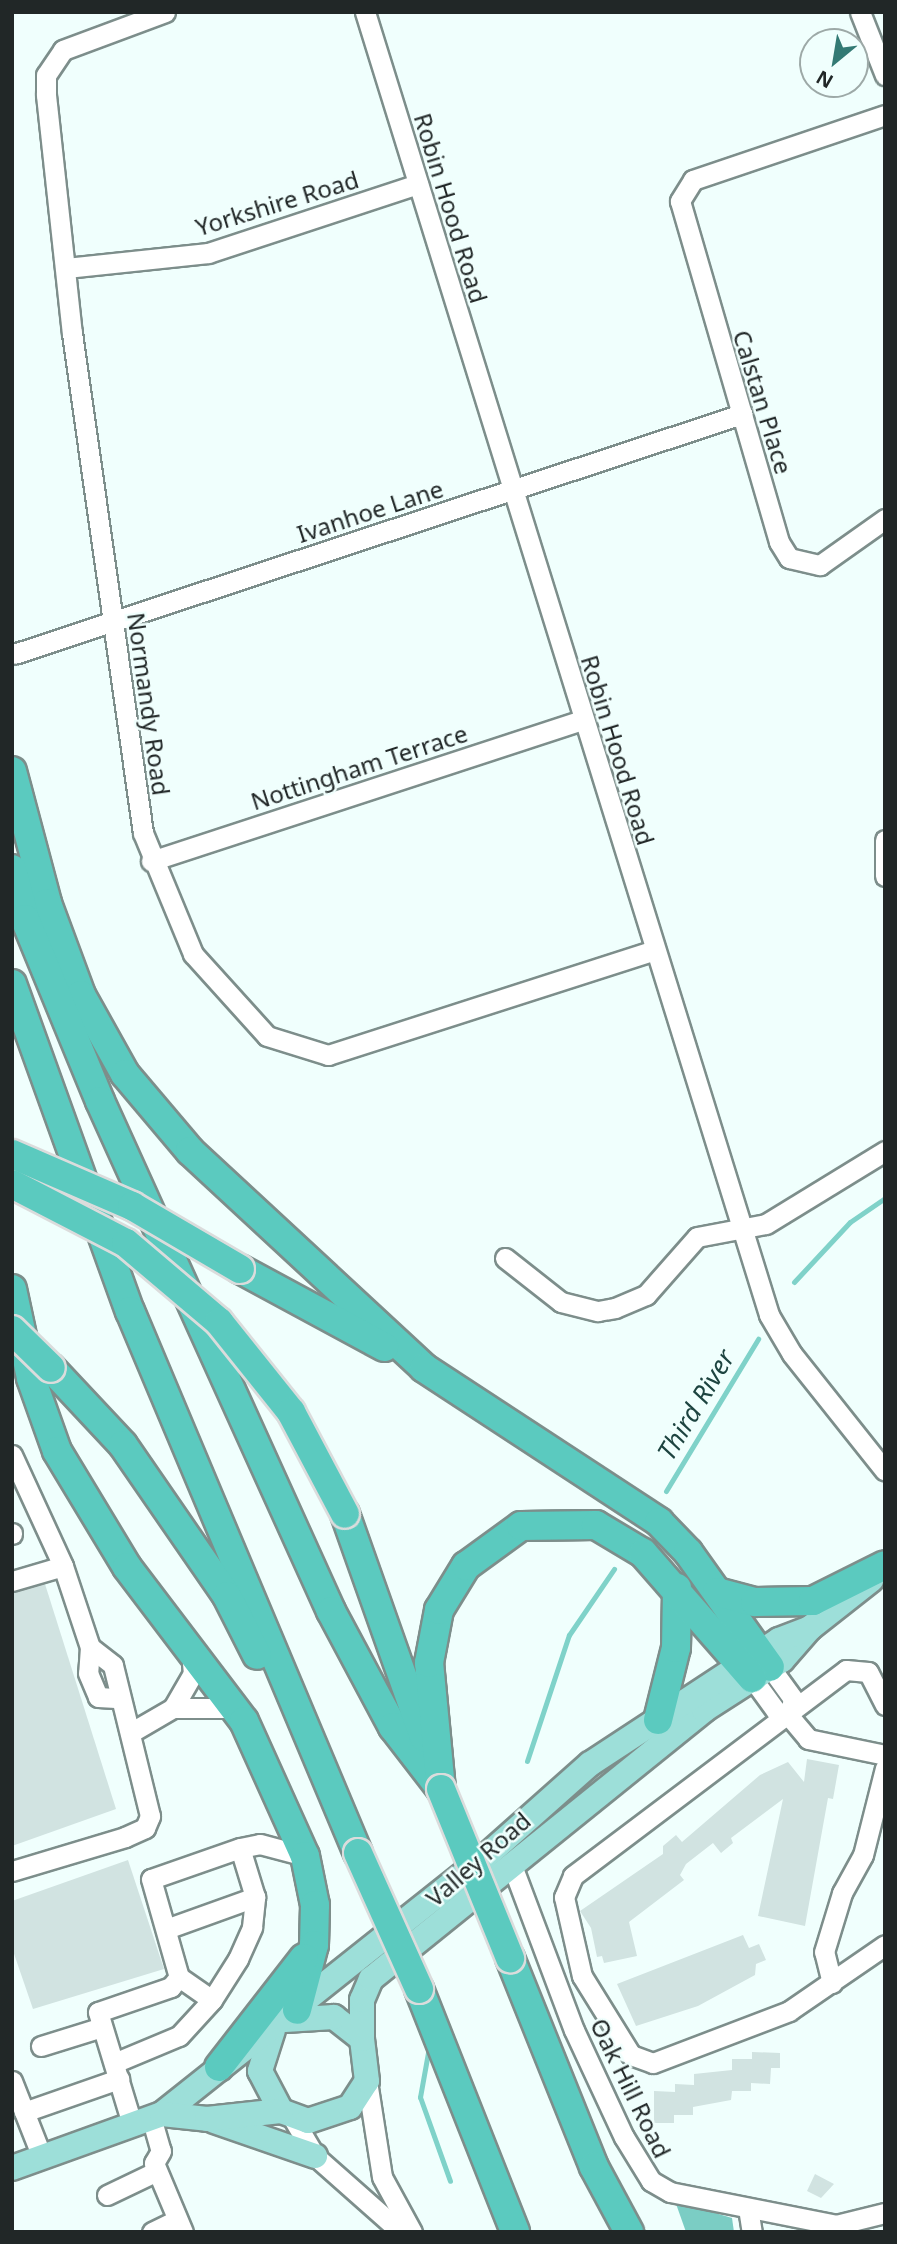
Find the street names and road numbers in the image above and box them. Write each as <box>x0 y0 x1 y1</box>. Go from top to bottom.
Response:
street label: Robin Hood Road <box>408 110 494 306</box>
street label: Yorkshire Road <box>192 165 362 241</box>
street label: Calstan Place <box>727 327 799 477</box>
street label: Ivanhoe Lane <box>293 474 447 548</box>
street label: Normandy Road <box>122 611 176 797</box>
street label: Robin Hood Road <box>575 652 661 848</box>
street label: Nottingham Terrace <box>247 718 471 816</box>
street label: Valley Road <box>420 1806 536 1912</box>
street label: Oak Hill Road <box>585 2014 677 2162</box>

